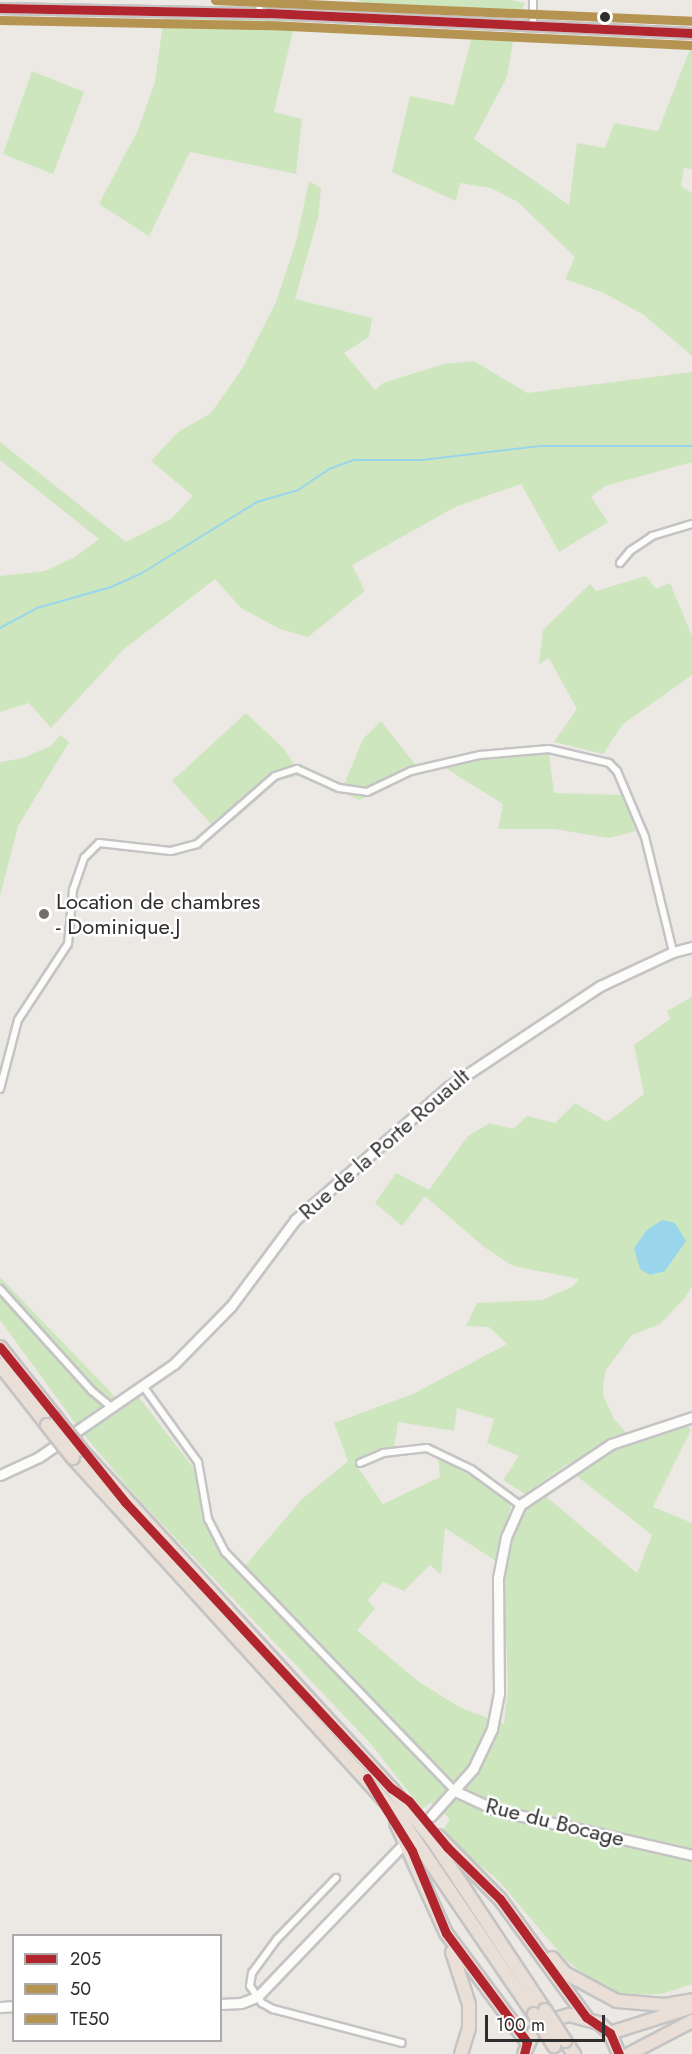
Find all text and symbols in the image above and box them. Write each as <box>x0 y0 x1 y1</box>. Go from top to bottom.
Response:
unlabelled marker <box>599 11 611 23</box>
place label: Location de chambres - Dominique.J <box>56 888 260 939</box>
marker: Location de chambres - Dominique.J <box>37 907 51 921</box>
street label: Rue de la Porte Rouault <box>293 1063 475 1225</box>
street label: Rue du Bocage <box>483 1792 627 1852</box>
legend <box>12 1934 222 2042</box>
text: 205 <box>70 1946 101 1972</box>
text: 50 <box>70 1976 91 2002</box>
scale bar <box>488 2003 608 2041</box>
text: TE50 <box>70 2006 109 2032</box>
text: 100 m <box>496 2012 545 2038</box>

